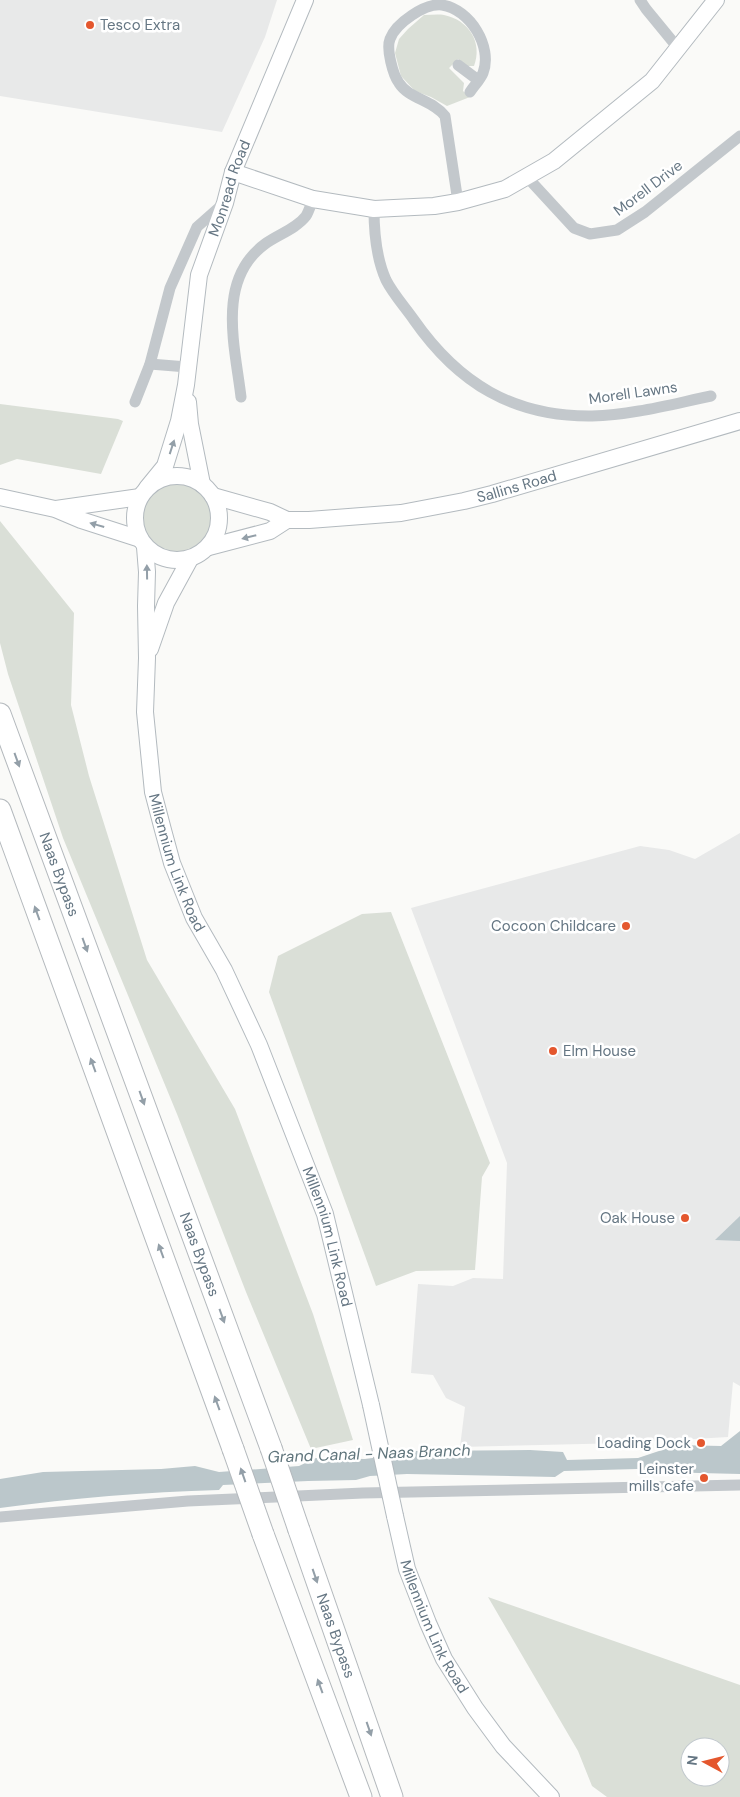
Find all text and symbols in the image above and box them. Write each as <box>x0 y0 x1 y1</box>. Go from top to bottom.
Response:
place label: Tesco Extra <box>100 15 180 35</box>
marker: Tesco Extra <box>84 19 96 31</box>
street label: Monread Road <box>204 137 255 239</box>
street label: Morell Drive <box>609 155 687 221</box>
street label: Morell Lawns <box>587 377 679 409</box>
one-way arrow <box>169 439 176 454</box>
street label: Sallins Road <box>475 466 559 507</box>
one-way arrow <box>89 520 104 528</box>
one-way arrow <box>242 533 257 541</box>
one-way arrow <box>143 564 151 580</box>
one-way arrow <box>13 753 21 768</box>
street label: Millennium Link Road <box>144 791 210 935</box>
street label: Naas Bypass <box>35 830 84 919</box>
one-way arrow <box>33 905 40 920</box>
place label: Cocoon Childcare <box>491 916 616 936</box>
marker: Cocoon Childcare <box>620 920 632 932</box>
one-way arrow <box>82 938 89 953</box>
place label: Elm House <box>563 1041 636 1061</box>
marker: Elm House <box>547 1045 559 1057</box>
one-way arrow <box>89 1058 96 1073</box>
one-way arrow <box>138 1091 146 1106</box>
street label: Millennium Link Road <box>297 1164 357 1309</box>
place label: Oak House <box>600 1208 675 1228</box>
street label: Naas Bypass <box>175 1209 224 1299</box>
marker: Oak House <box>679 1212 691 1224</box>
one-way arrow <box>157 1243 165 1258</box>
one-way arrow <box>218 1309 226 1324</box>
one-way arrow <box>213 1396 220 1411</box>
place label: Loading Dock <box>597 1433 691 1453</box>
marker: Loading Dock <box>695 1437 707 1449</box>
water label: Grand Canal - Naas Branch <box>267 1439 471 1468</box>
place label: Leinster mills cafe <box>629 1459 694 1496</box>
one-way arrow <box>238 1468 246 1483</box>
marker: Leinster mills cafe <box>698 1472 710 1484</box>
street label: Millennium Link Road <box>395 1558 473 1697</box>
one-way arrow <box>311 1569 319 1584</box>
street label: Naas Bypass <box>312 1591 360 1681</box>
one-way arrow <box>316 1678 323 1693</box>
one-way arrow <box>366 1722 373 1737</box>
north arrow <box>680 1737 730 1787</box>
text: N <box>683 1754 702 1767</box>

